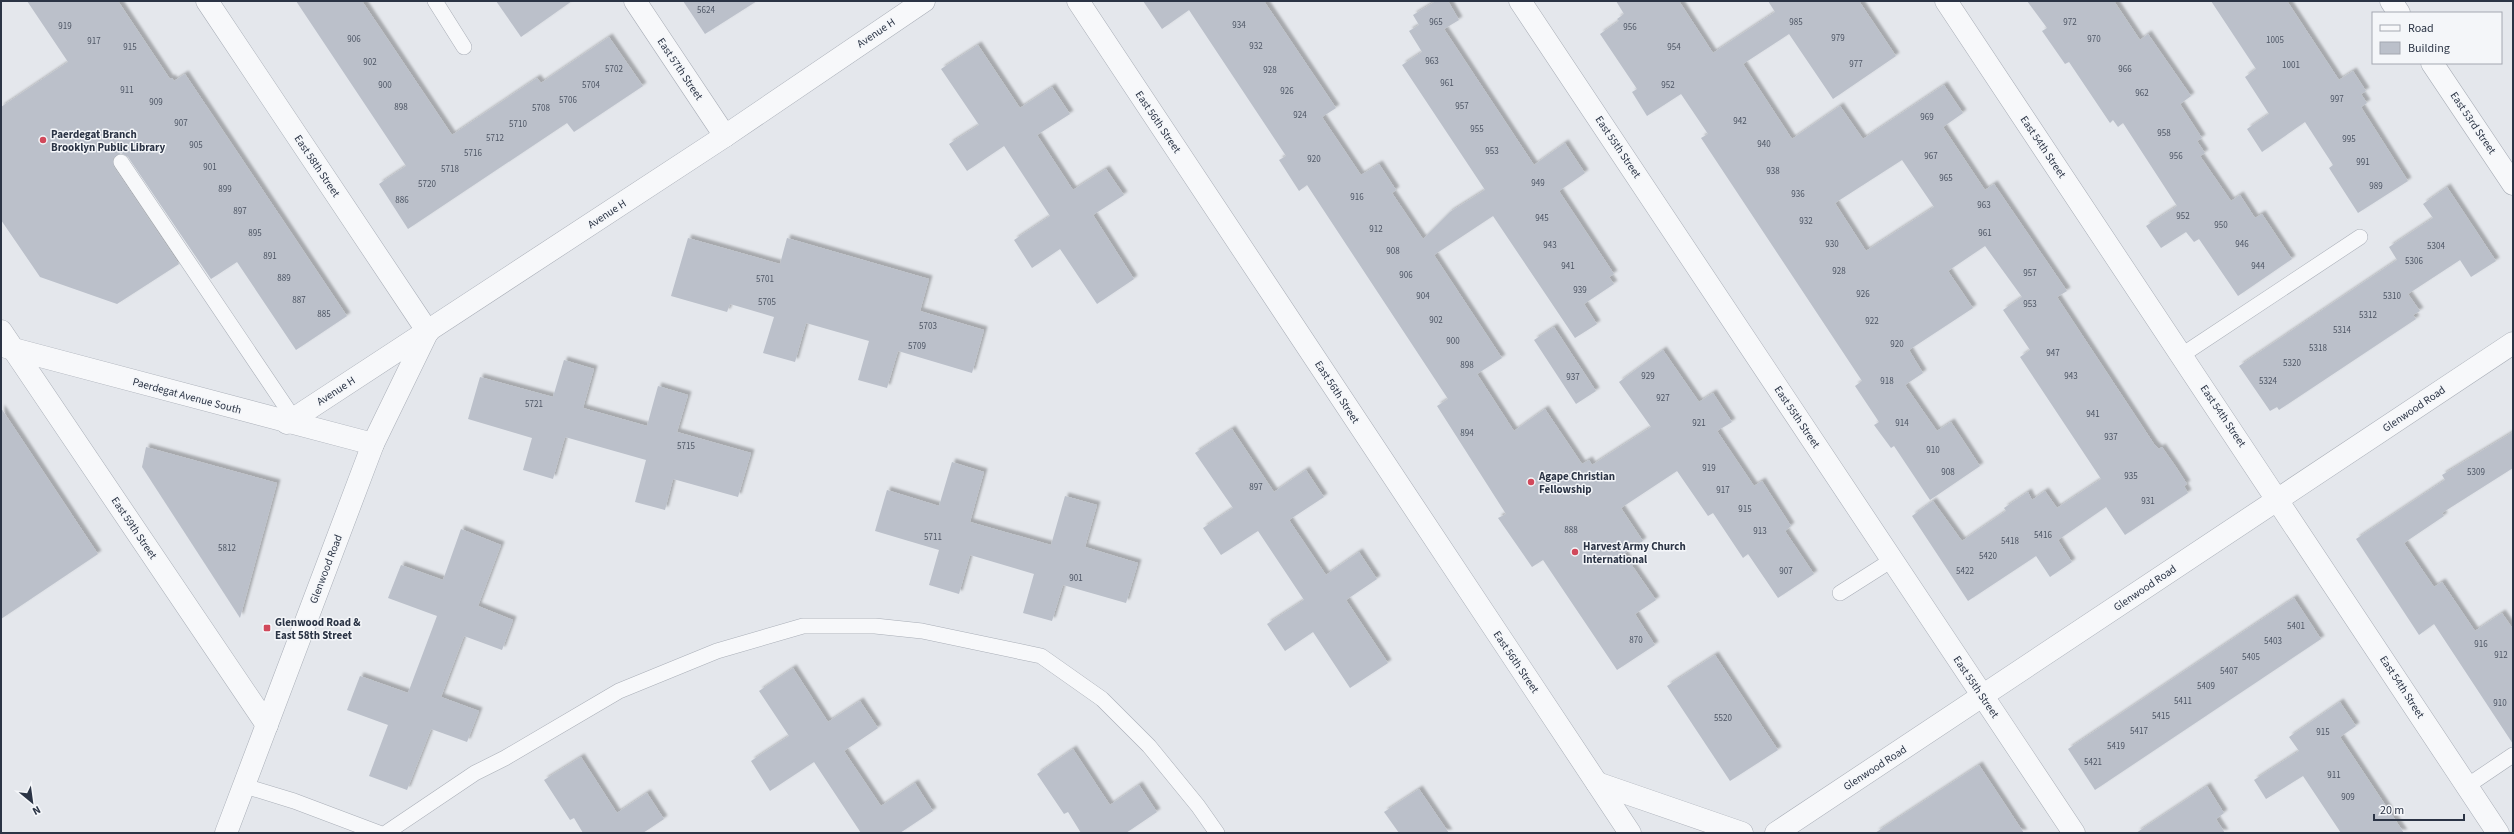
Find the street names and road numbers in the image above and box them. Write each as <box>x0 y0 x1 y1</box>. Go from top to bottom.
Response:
street label: Avenue H <box>854 15 898 51</box>
street label: East 57th Street <box>654 35 707 103</box>
street label: East 56th Street <box>1132 88 1185 156</box>
street label: East 53rd Street <box>2447 89 2500 157</box>
street label: East 55th Street <box>1592 113 1645 181</box>
street label: East 54th Street <box>2017 113 2070 181</box>
street label: East 58th Street <box>291 132 344 200</box>
street label: Avenue H <box>585 196 629 232</box>
street label: East 56th Street <box>1311 358 1363 427</box>
street label: Avenue H <box>314 373 358 409</box>
street label: Paerdegat Avenue South <box>131 374 243 418</box>
street label: East 54th Street <box>2197 382 2250 450</box>
street label: Glenwood Road <box>2380 382 2448 436</box>
street label: East 55th Street <box>1771 383 1824 451</box>
street label: East 59th Street <box>108 494 161 562</box>
street label: Glenwood Road <box>306 532 346 606</box>
street label: Glenwood Road <box>2111 561 2179 615</box>
street label: East 56th Street <box>1490 628 1543 696</box>
street label: East 55th Street <box>1950 653 2003 721</box>
street label: East 54th Street <box>2376 653 2428 722</box>
street label: Glenwood Road <box>1840 742 1910 794</box>

